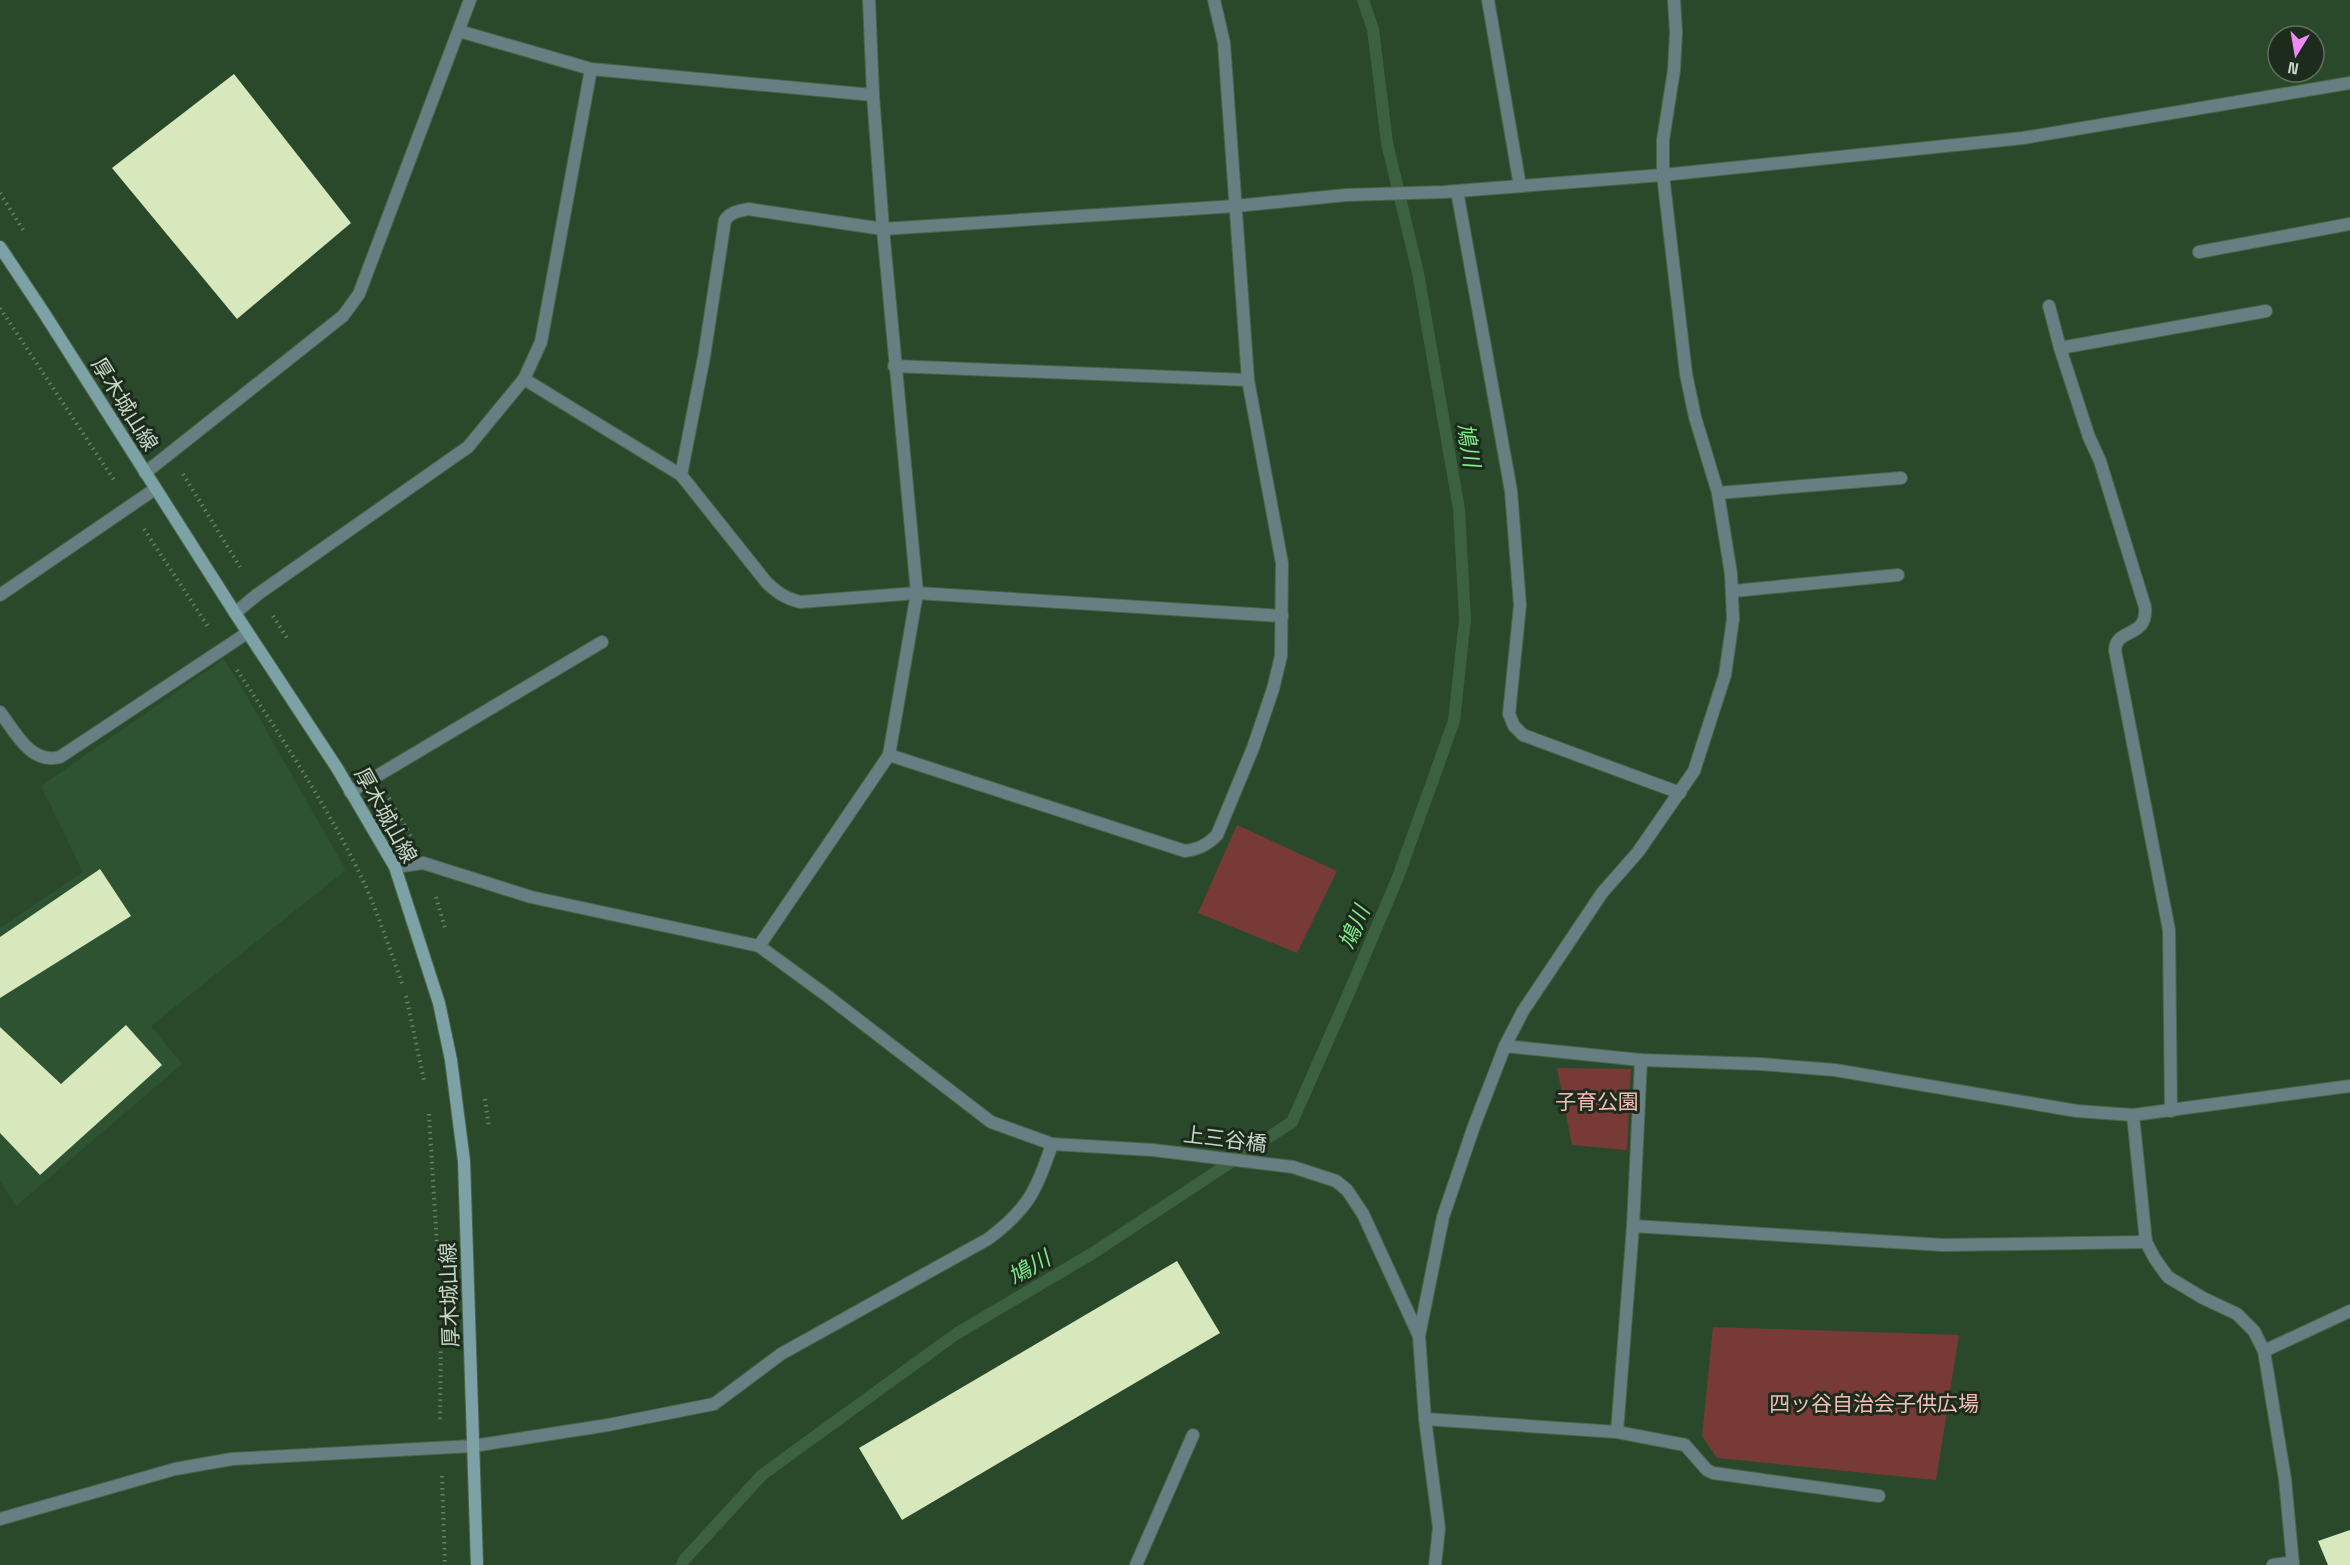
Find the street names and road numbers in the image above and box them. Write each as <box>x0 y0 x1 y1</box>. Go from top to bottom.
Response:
street label: 厚木城山線 <box>86 352 164 456</box>
street label: 厚木城山線 <box>349 763 423 867</box>
street label: 上三谷橋 <box>1182 1120 1268 1158</box>
street label: 厚木城山線 <box>434 1242 464 1348</box>

